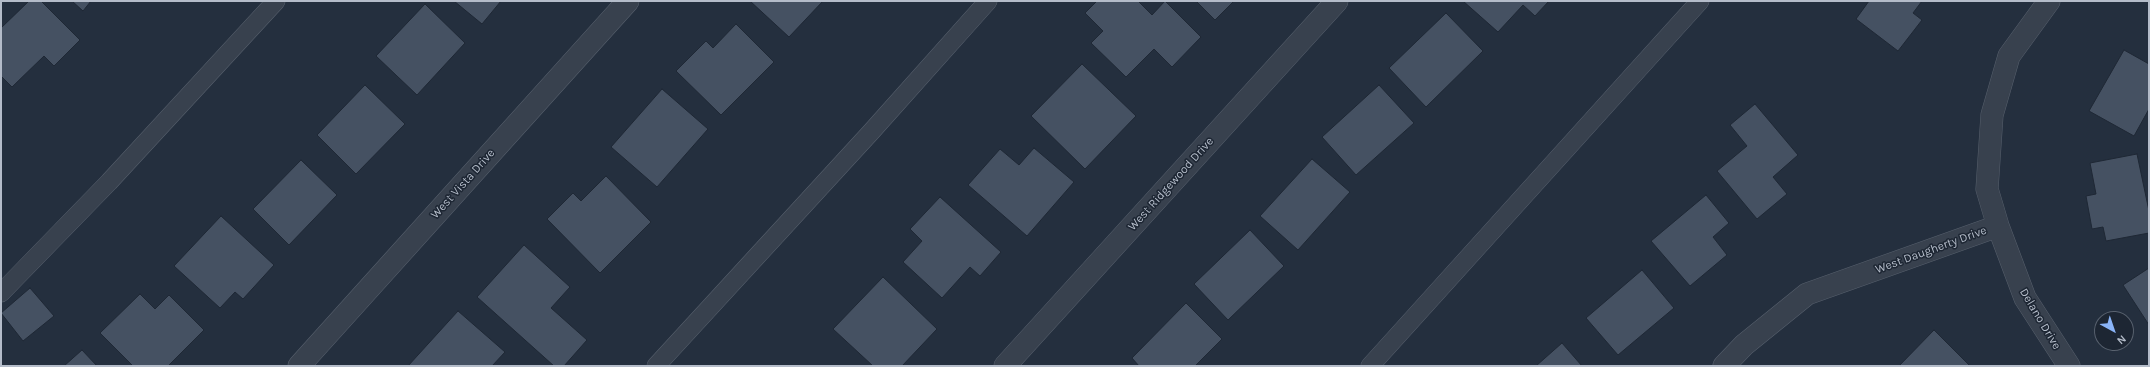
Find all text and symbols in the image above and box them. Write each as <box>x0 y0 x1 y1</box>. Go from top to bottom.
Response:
street label: West Ridgewood Drive <box>1125 134 1217 234</box>
street label: West Vista Drive <box>428 146 498 222</box>
street label: West Daugherty Drive <box>1873 223 1989 277</box>
street label: Delano Drive <box>2016 286 2064 352</box>
north arrow <box>2094 311 2134 351</box>
text: N <box>2114 332 2129 347</box>

